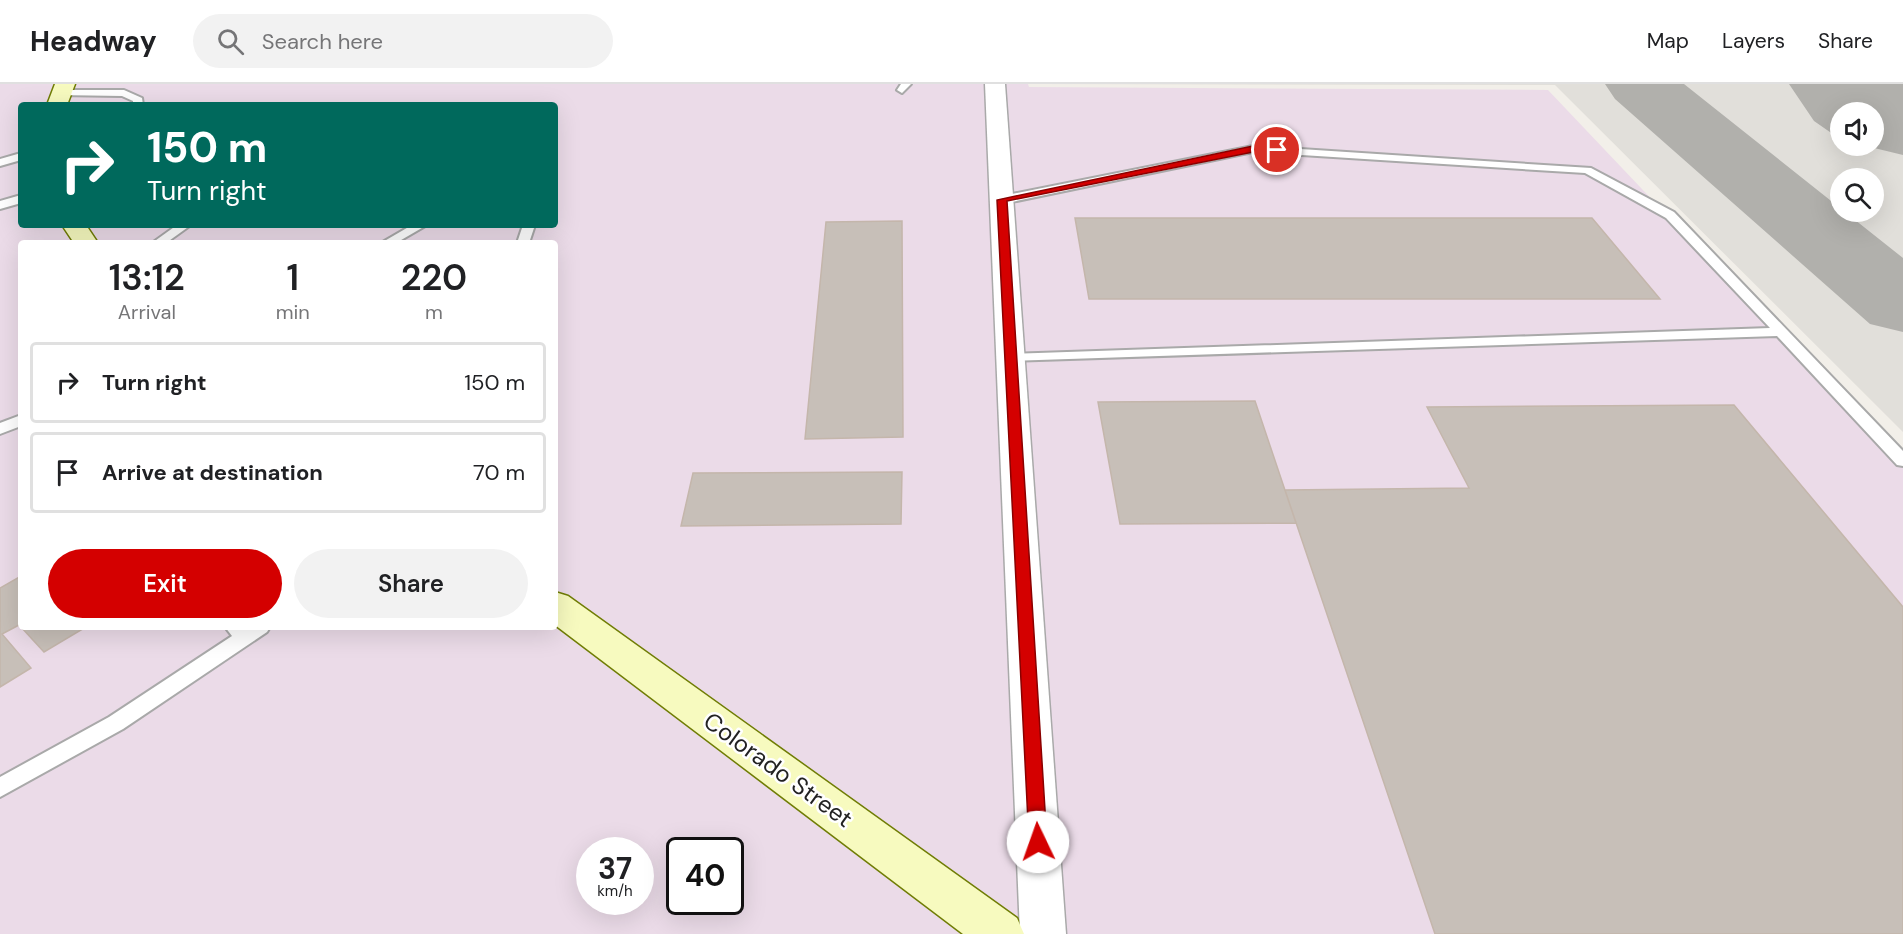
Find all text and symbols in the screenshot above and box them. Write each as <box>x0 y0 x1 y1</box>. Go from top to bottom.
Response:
search box <box>193 14 613 68</box>
text: Headway <box>30 23 157 60</box>
icon: search <box>214 25 247 58</box>
text: Search here <box>262 27 383 56</box>
text: Map <box>1647 27 1689 55</box>
text: Layers <box>1722 27 1785 55</box>
text: Share <box>1818 27 1873 55</box>
map controls <box>1830 102 1884 222</box>
button: sound <box>1830 102 1884 156</box>
text: 150 m <box>147 120 267 175</box>
pin <box>1251 124 1302 175</box>
icon: right <box>48 126 126 204</box>
icon: arrive <box>1260 133 1293 166</box>
button: search <box>1830 168 1884 222</box>
text: Turn right <box>147 173 267 208</box>
text: 13:12 <box>109 254 185 301</box>
text: 1 <box>286 254 299 301</box>
text: 220 <box>401 254 467 301</box>
text: Arrival <box>118 299 176 325</box>
text: min <box>276 299 310 325</box>
text: m <box>425 299 443 325</box>
icon: right <box>51 366 84 399</box>
text: Turn right <box>102 368 207 397</box>
text: 150 m <box>464 368 525 397</box>
icon: arrive <box>51 456 84 489</box>
text: Arrive at destination <box>102 458 323 487</box>
text: 70 m <box>473 458 525 487</box>
button: Exit <box>48 549 282 618</box>
button: Share <box>294 549 528 618</box>
street label: Colorado Street <box>698 705 859 834</box>
position arrow <box>1006 810 1070 874</box>
speed limit sign: 40 <box>666 837 744 915</box>
text: 37 <box>598 849 632 888</box>
text: km/h <box>597 881 633 901</box>

